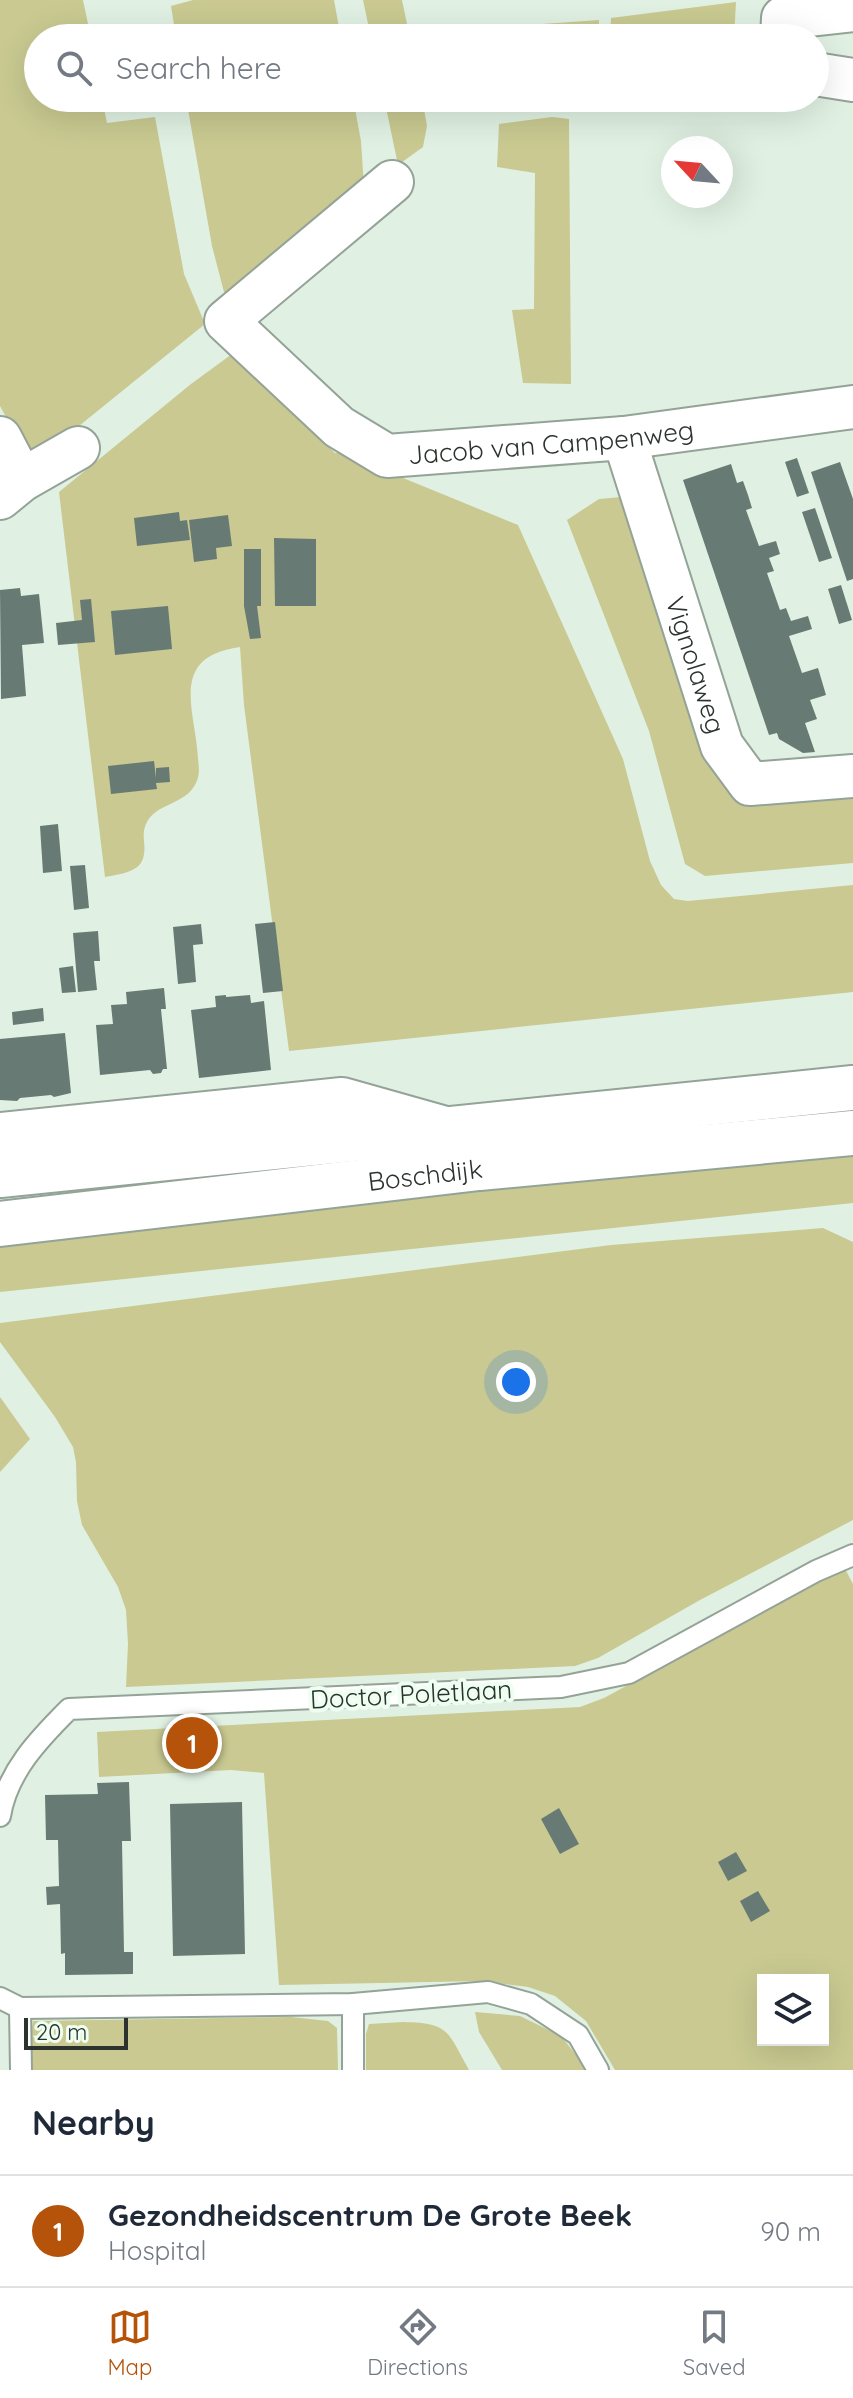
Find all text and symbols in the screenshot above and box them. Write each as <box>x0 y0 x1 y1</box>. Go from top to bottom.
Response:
search box <box>24 24 829 112</box>
icon: search <box>52 46 96 90</box>
text: Search here <box>116 49 282 87</box>
north arrow <box>661 136 733 208</box>
street label: Jacob van Campenweg <box>407 412 696 471</box>
street label: Vignolaweg <box>659 592 733 737</box>
street label: Boschdijk <box>366 1151 484 1197</box>
your location <box>496 1362 536 1402</box>
street label: Doctor Poletlaan <box>309 1672 513 1716</box>
pin: 1 <box>166 1713 218 1773</box>
map controls <box>757 1974 829 2046</box>
button: layers <box>757 1974 829 2046</box>
scale bar <box>24 2014 128 2050</box>
text: 20 m <box>36 2018 87 2046</box>
text: Nearby <box>32 2101 155 2144</box>
text: Gezondheidscentrum De Grote Beek <box>108 2196 632 2234</box>
text: 1 <box>53 2215 63 2248</box>
text: 90 m <box>760 2215 821 2248</box>
text: Hospital <box>108 2234 207 2267</box>
tab: Map <box>107 2305 152 2381</box>
tab: Directions <box>367 2305 468 2381</box>
tab: Saved <box>683 2305 746 2381</box>

